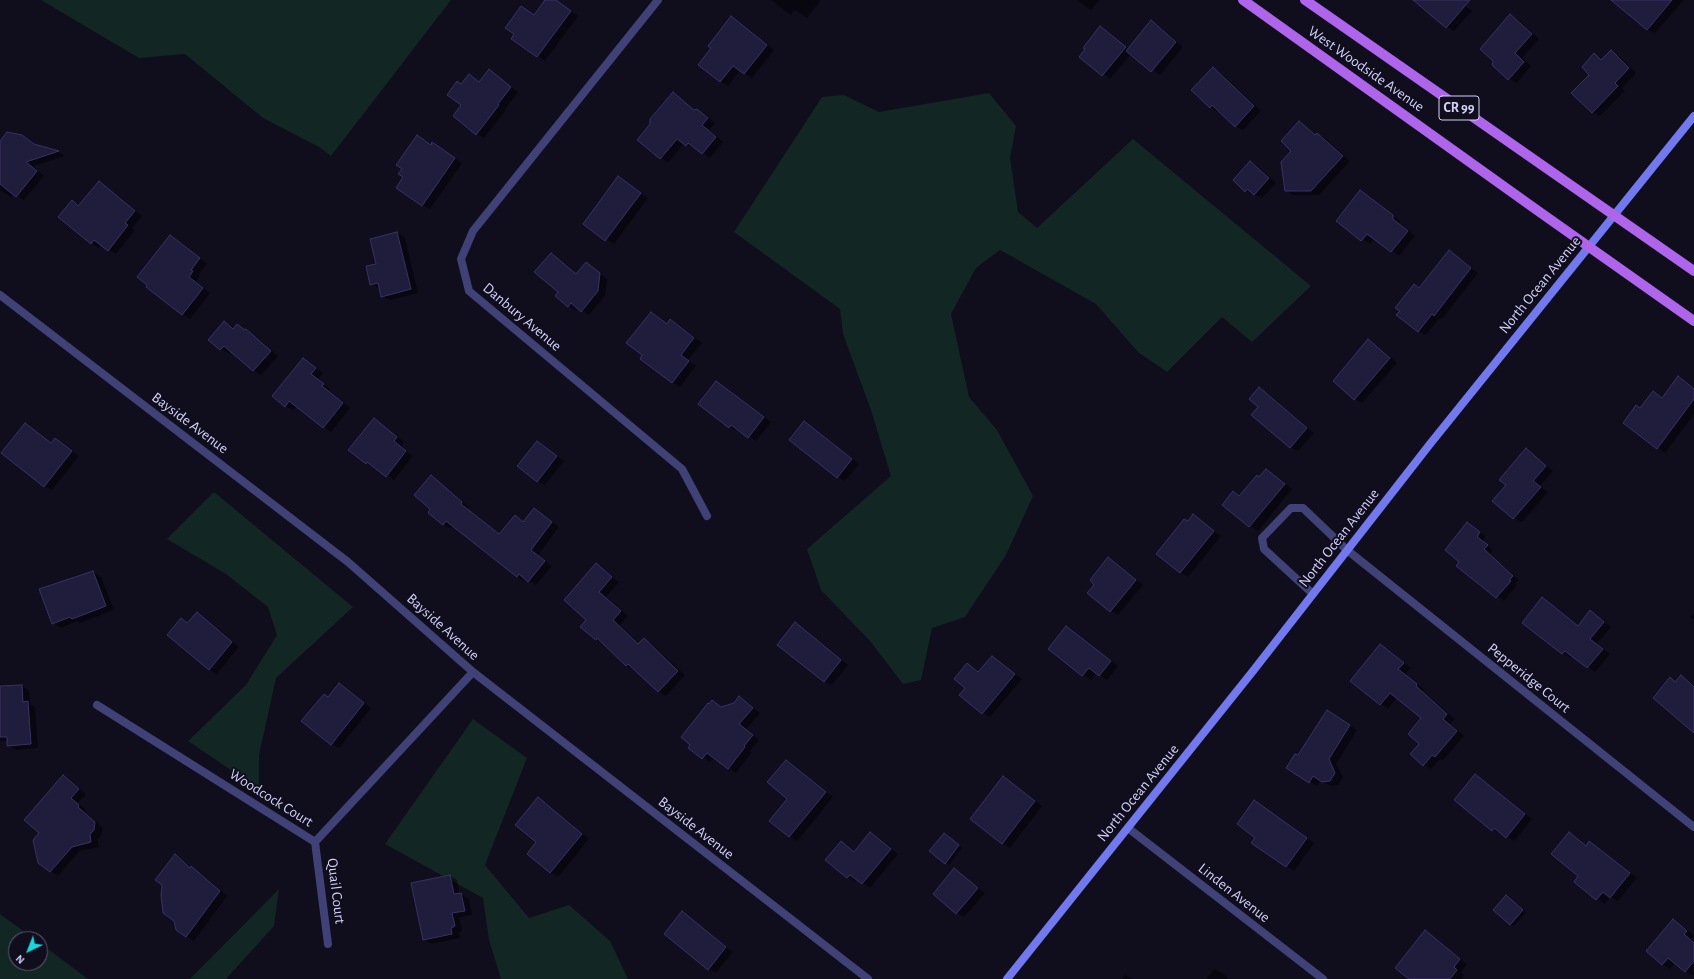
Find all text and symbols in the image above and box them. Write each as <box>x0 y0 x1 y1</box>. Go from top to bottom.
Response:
street label: West Woodside Avenue <box>1304 22 1428 116</box>
road number: CR 99 <box>1439 96 1479 120</box>
street label: North Ocean Avenue <box>1495 233 1585 337</box>
street label: Danbury Avenue <box>479 279 565 355</box>
street label: Bayside Avenue <box>148 388 232 458</box>
street label: North Ocean Avenue <box>1295 485 1383 591</box>
street label: Bayside Avenue <box>403 590 483 664</box>
street label: Pepperidge Court <box>1484 639 1574 717</box>
street label: North Ocean Avenue <box>1093 741 1183 845</box>
street label: Woodcock Court <box>226 765 316 831</box>
street label: Bayside Avenue <box>655 793 737 863</box>
street label: Quail Court <box>323 857 349 925</box>
street label: Linden Avenue <box>1194 859 1274 927</box>
north arrow <box>8 931 48 971</box>
text: N <box>14 953 27 966</box>

